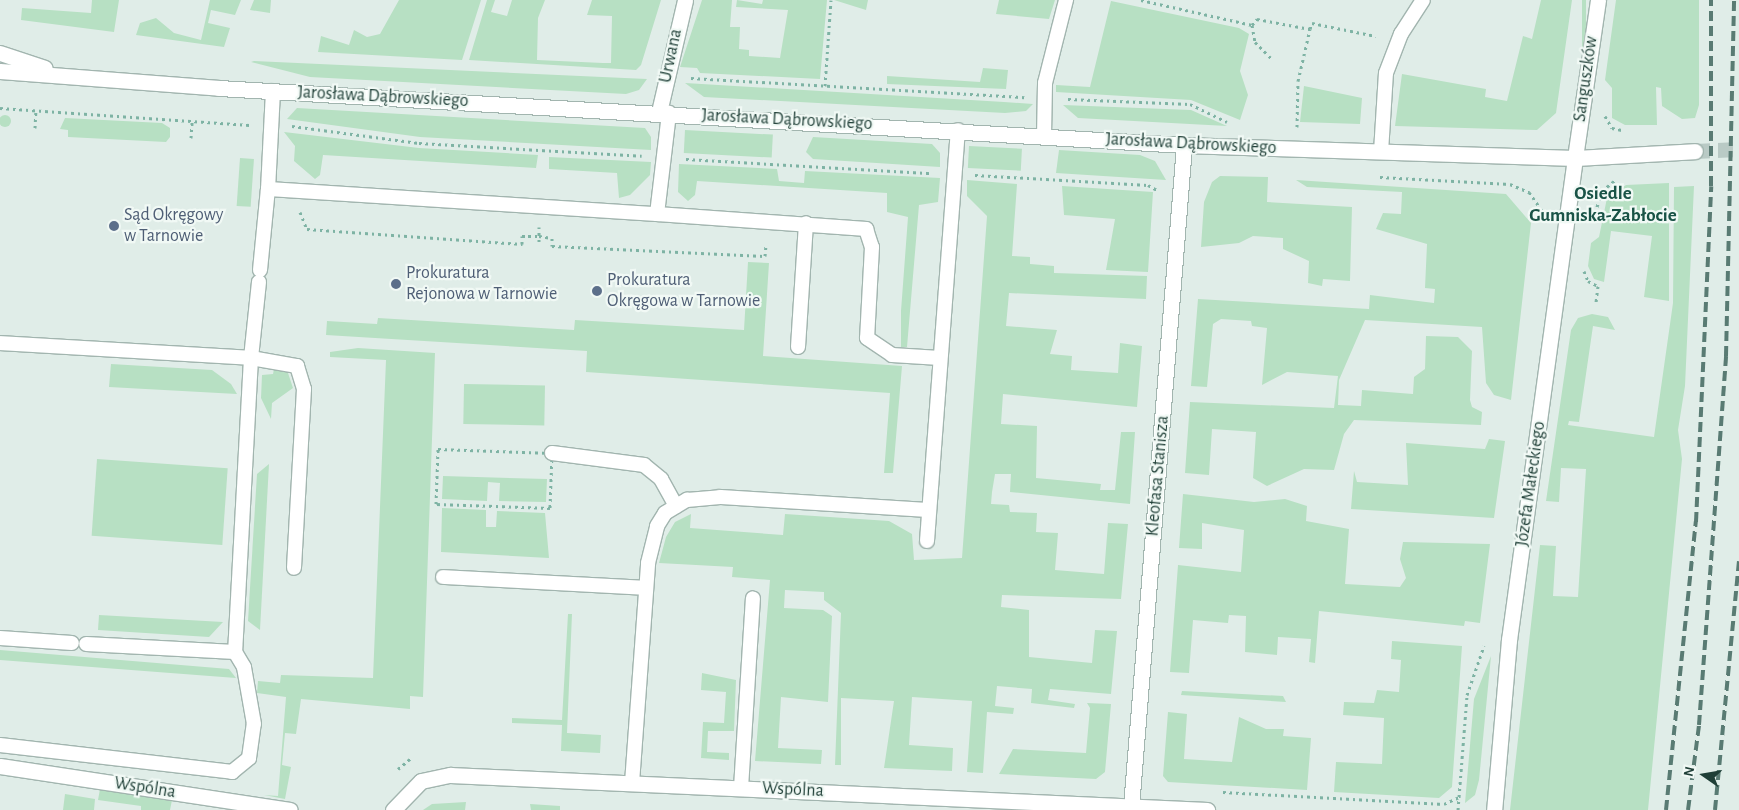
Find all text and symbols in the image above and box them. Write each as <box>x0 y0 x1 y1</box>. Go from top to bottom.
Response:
street label: Urwana <box>655 27 687 85</box>
street label: Sanguszków <box>1569 35 1603 123</box>
street label: Jarosława Dąbrowskiego <box>297 82 469 112</box>
street label: Jarosława Dąbrowskiego <box>701 105 873 135</box>
street label: Jarosława Dąbrowskiego <box>1105 129 1277 159</box>
district label: Osiedle Gumniska-Zabłocie <box>1529 183 1677 227</box>
place label: Sąd Okręgowy w Tarnowie <box>124 205 223 248</box>
marker: Sąd Okręgowy w Tarnowie <box>108 220 120 232</box>
place label: Prokuratura Rejonowa w Tarnowie <box>406 263 557 306</box>
place label: Prokuratura Okręgowa w Tarnowie <box>607 270 760 312</box>
marker: Prokuratura Rejonowa w Tarnowie <box>390 278 402 290</box>
marker: Prokuratura Okręgowa w Tarnowie <box>591 285 603 297</box>
street label: Kleofasa Stanisza <box>1142 415 1174 537</box>
street label: Józefa Małeckiego <box>1512 420 1550 548</box>
north arrow <box>1679 750 1729 800</box>
text: N <box>1681 765 1697 778</box>
street label: Wspólna <box>113 772 177 804</box>
street label: Wspólna <box>762 778 824 802</box>

